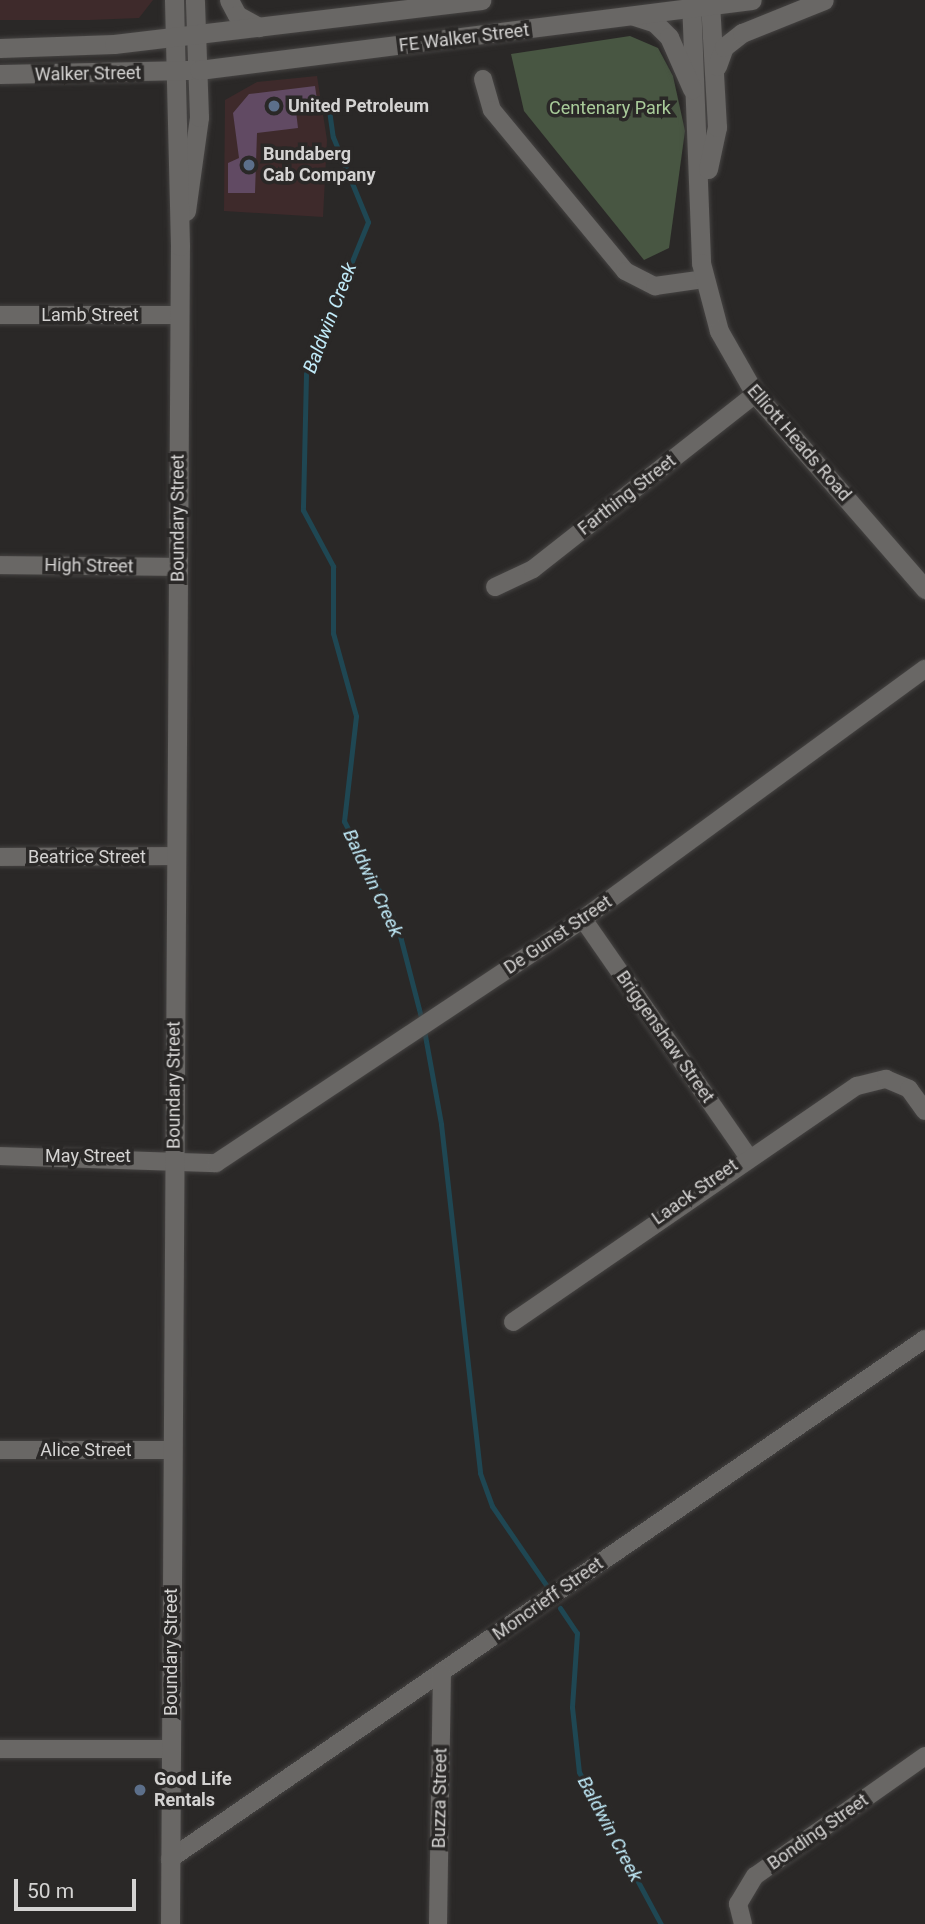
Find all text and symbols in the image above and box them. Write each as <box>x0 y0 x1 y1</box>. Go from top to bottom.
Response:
street label: FE Walker Street <box>398 19 530 57</box>
street label: Walker Street <box>35 62 141 86</box>
place label: United Petroleum <box>288 95 429 117</box>
park label: Centenary Park <box>549 97 671 119</box>
marker: United Petroleum <box>266 98 282 114</box>
place label: Bundaberg Cab Company <box>263 144 375 186</box>
marker: Bundaberg Cab Company <box>241 157 257 173</box>
water label: Baldwin Creek <box>298 260 362 376</box>
street label: Lamb Street <box>41 304 139 326</box>
street label: Elliott Heads Road <box>743 380 855 506</box>
street label: Farthing Street <box>574 450 680 540</box>
street label: Boundary Street <box>167 454 189 582</box>
street label: High Street <box>44 554 134 578</box>
water label: Baldwin Creek <box>338 825 408 941</box>
street label: Beatrice Street <box>28 846 146 868</box>
street label: De Gunst Street <box>500 891 616 979</box>
street label: Briggenshaw Street <box>611 967 719 1107</box>
street label: Boundary Street <box>163 1021 185 1149</box>
street label: May Street <box>45 1145 131 1167</box>
street label: Laack Street <box>648 1155 742 1229</box>
street label: Alice Street <box>40 1439 132 1461</box>
street label: Moncrieff Street <box>489 1553 607 1645</box>
street label: Boundary Street <box>160 1588 182 1716</box>
street label: Buzza Street <box>428 1747 452 1849</box>
place label: Good Life Rentals <box>154 1769 232 1812</box>
water label: Baldwin Creek <box>573 1772 647 1886</box>
marker: Good Life Rentals <box>132 1782 148 1798</box>
street label: Bonding Street <box>763 1789 873 1875</box>
scale bar <box>18 1864 140 1908</box>
text: 50 m <box>27 1879 74 1903</box>

